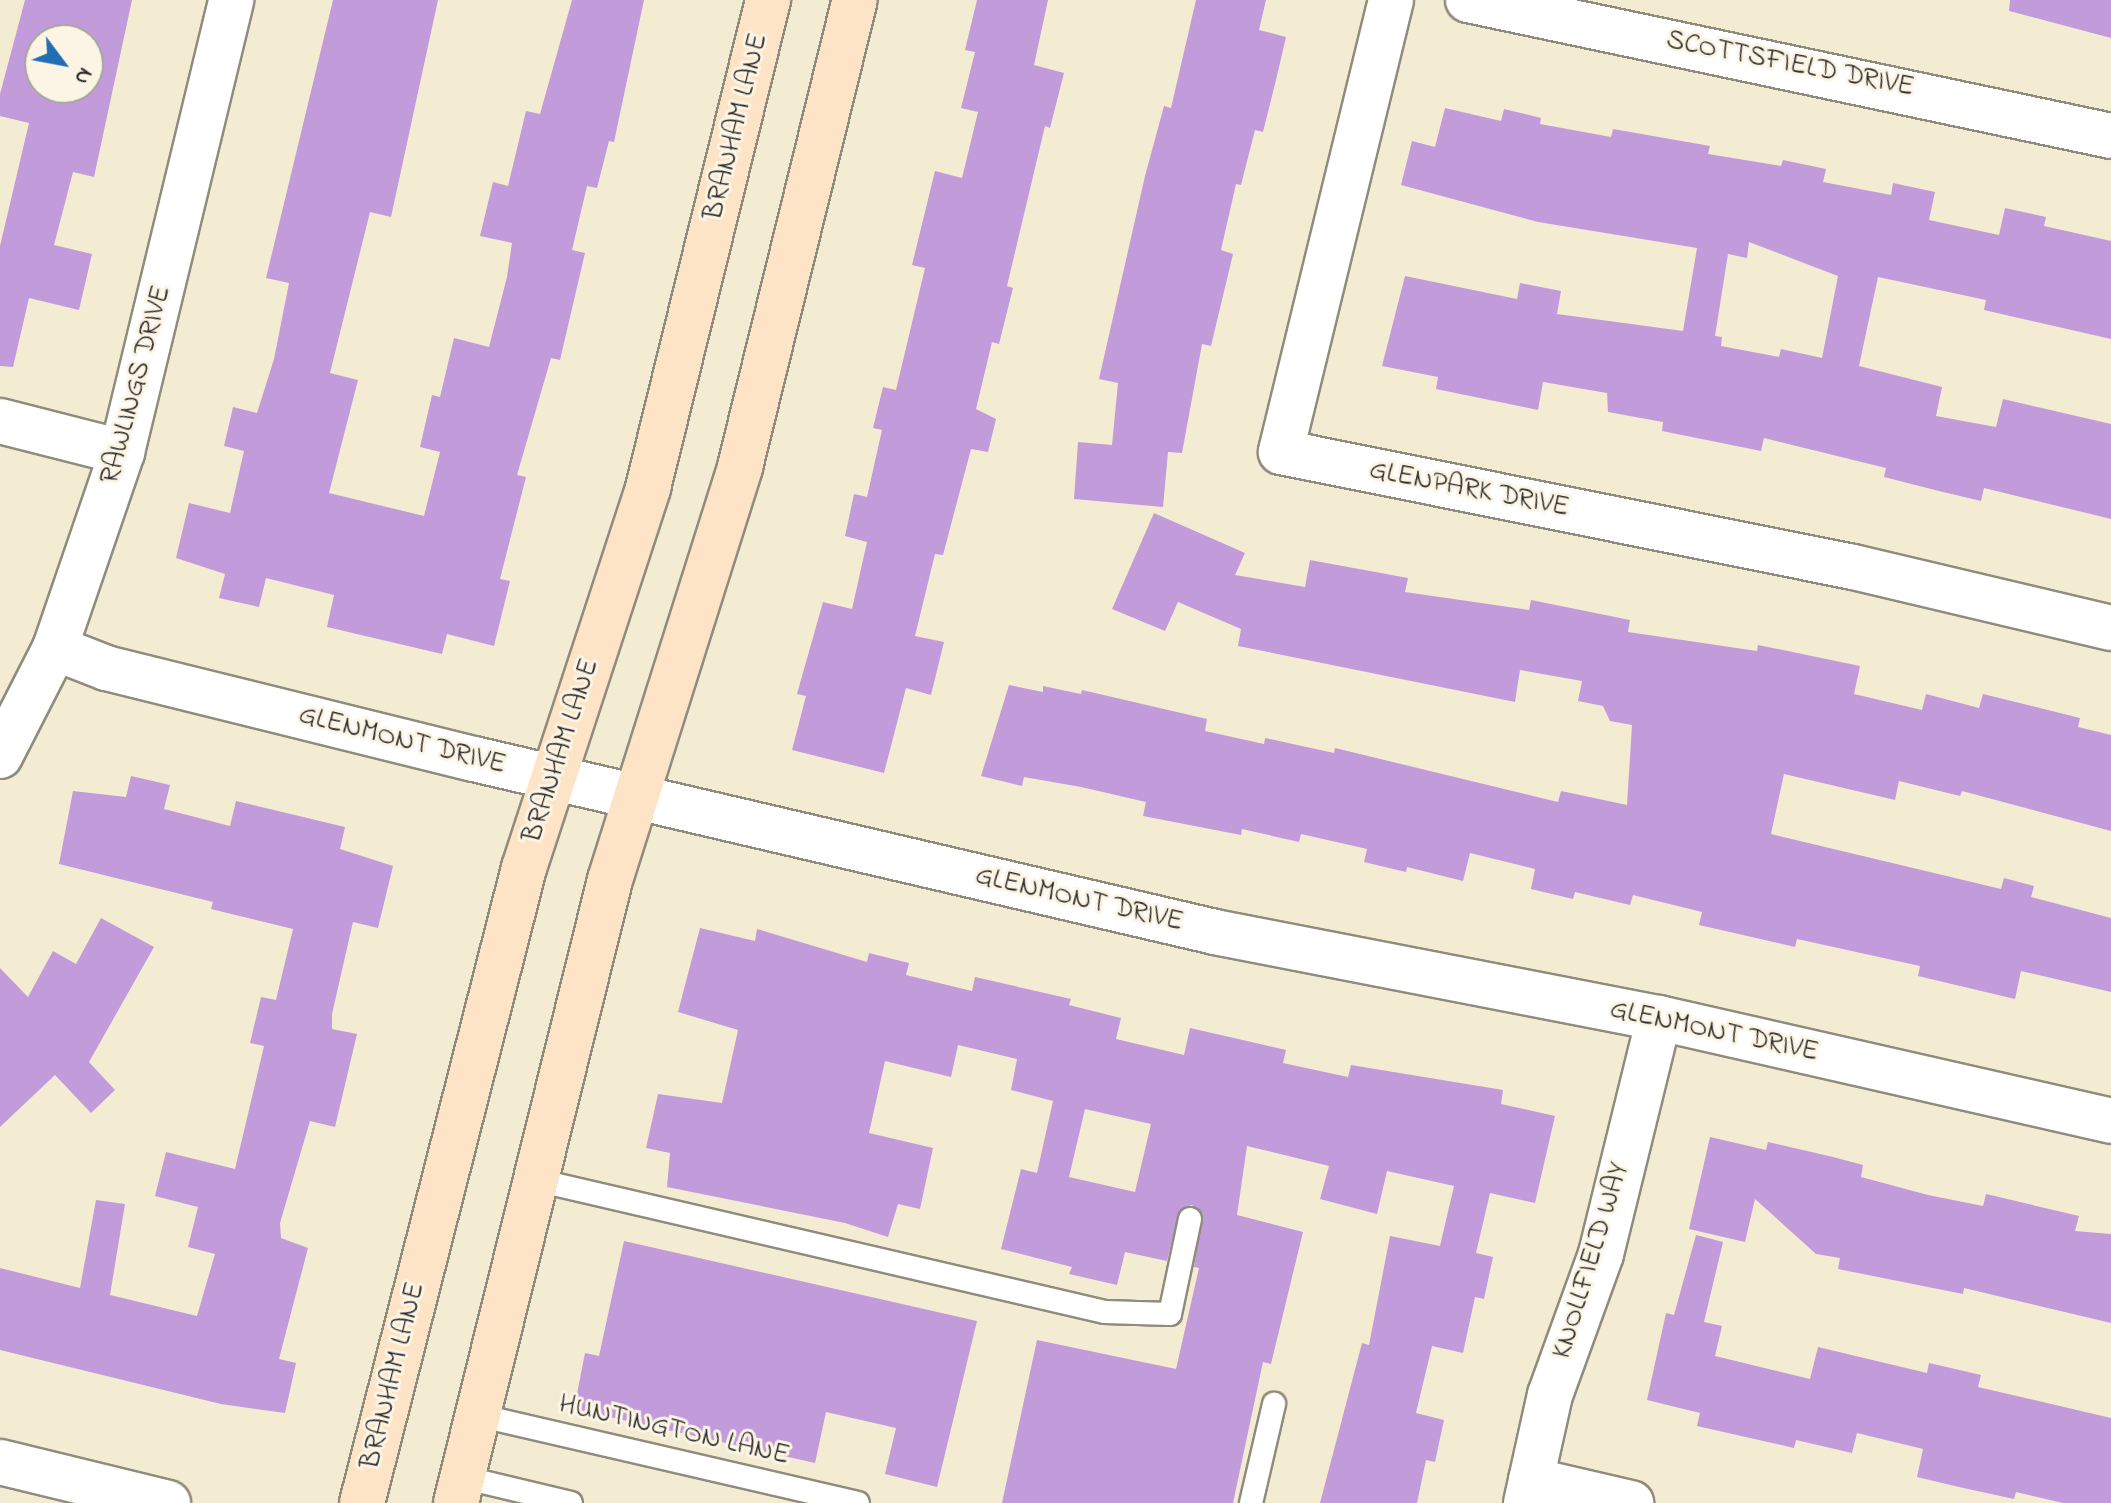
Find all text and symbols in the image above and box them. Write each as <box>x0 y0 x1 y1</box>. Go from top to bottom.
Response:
north arrow <box>24 24 104 104</box>
street label: SCOTTSFIELD DRIVE <box>1663 25 1917 105</box>
street label: BRANHAM LANE <box>698 30 776 224</box>
text: N <box>65 61 100 90</box>
street label: RAWLINGS DRIVE <box>94 282 180 488</box>
street label: GLENPARK DRIVE <box>1366 454 1572 526</box>
street label: BRANHAM LANE <box>516 655 608 847</box>
street label: GLENMONT DRIVE <box>295 699 509 783</box>
street label: GLENMONT DRIVE <box>972 860 1186 940</box>
street label: GLENMONT DRIVE <box>1607 994 1821 1070</box>
street label: KNOLLFIELD WAY <box>1546 1159 1638 1363</box>
street label: BRANHAM LANE <box>355 1279 433 1473</box>
street label: HUNTINGTON LANE <box>555 1388 793 1474</box>

